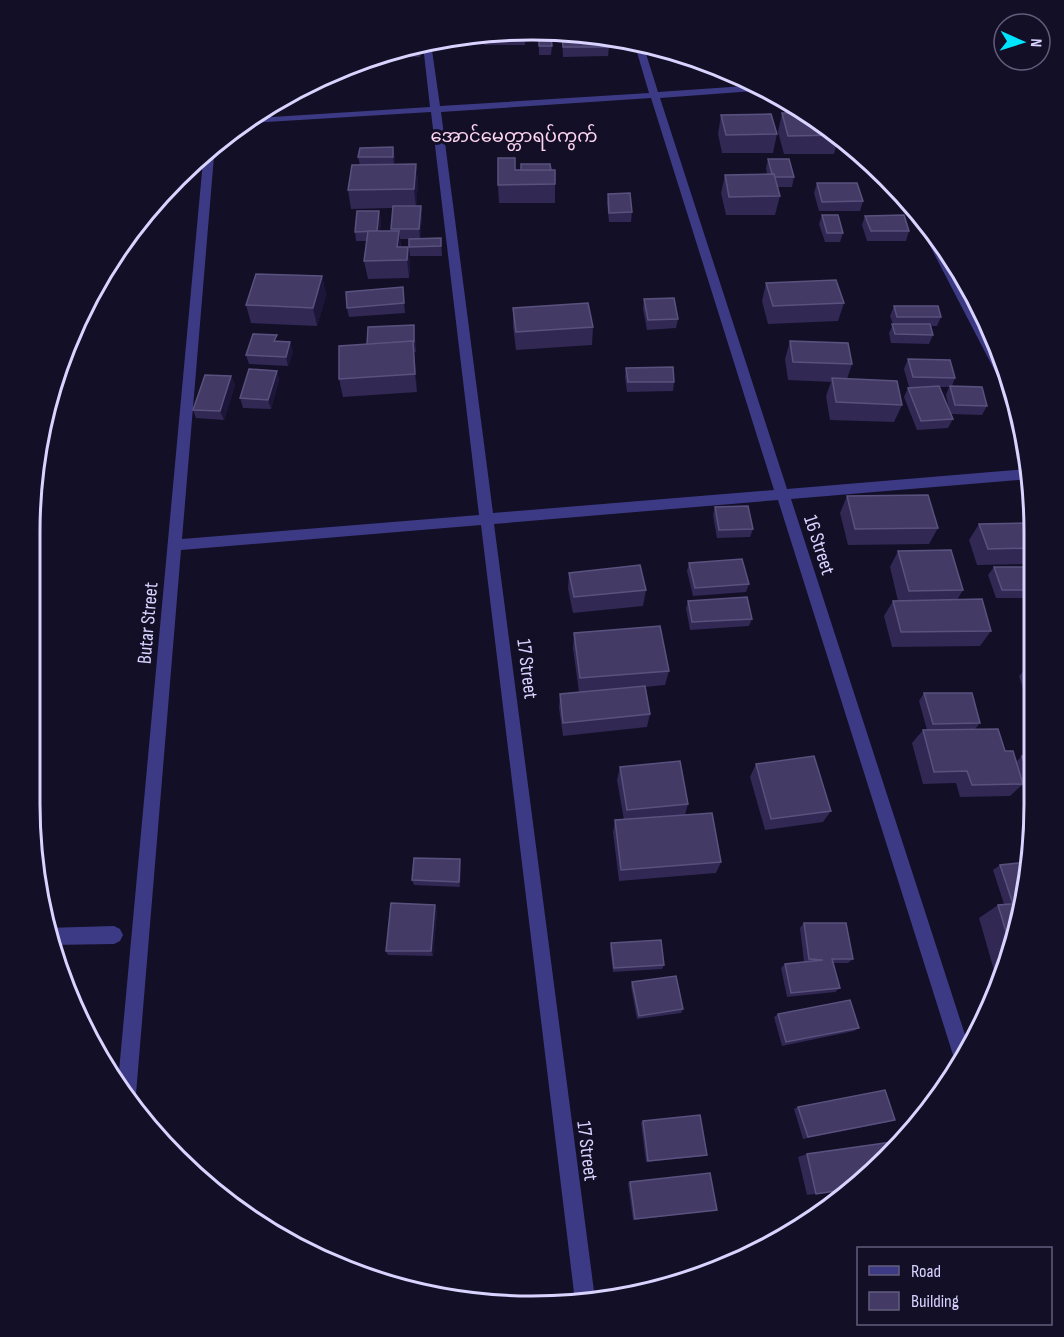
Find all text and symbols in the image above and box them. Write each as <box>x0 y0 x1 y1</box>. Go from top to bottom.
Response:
north arrow <box>992 12 1052 72</box>
text: N <box>1026 38 1045 47</box>
district label: အောင်မေတ္တာရပ်ကွက် <box>431 123 598 151</box>
street label: 16 Street <box>798 512 840 578</box>
street label: Butar Street <box>132 581 164 665</box>
street label: 17 Street <box>511 638 543 700</box>
street label: 17 Street <box>571 1120 603 1182</box>
legend <box>857 1247 1052 1325</box>
text: Road <box>911 1261 941 1282</box>
text: Building <box>911 1291 959 1312</box>

